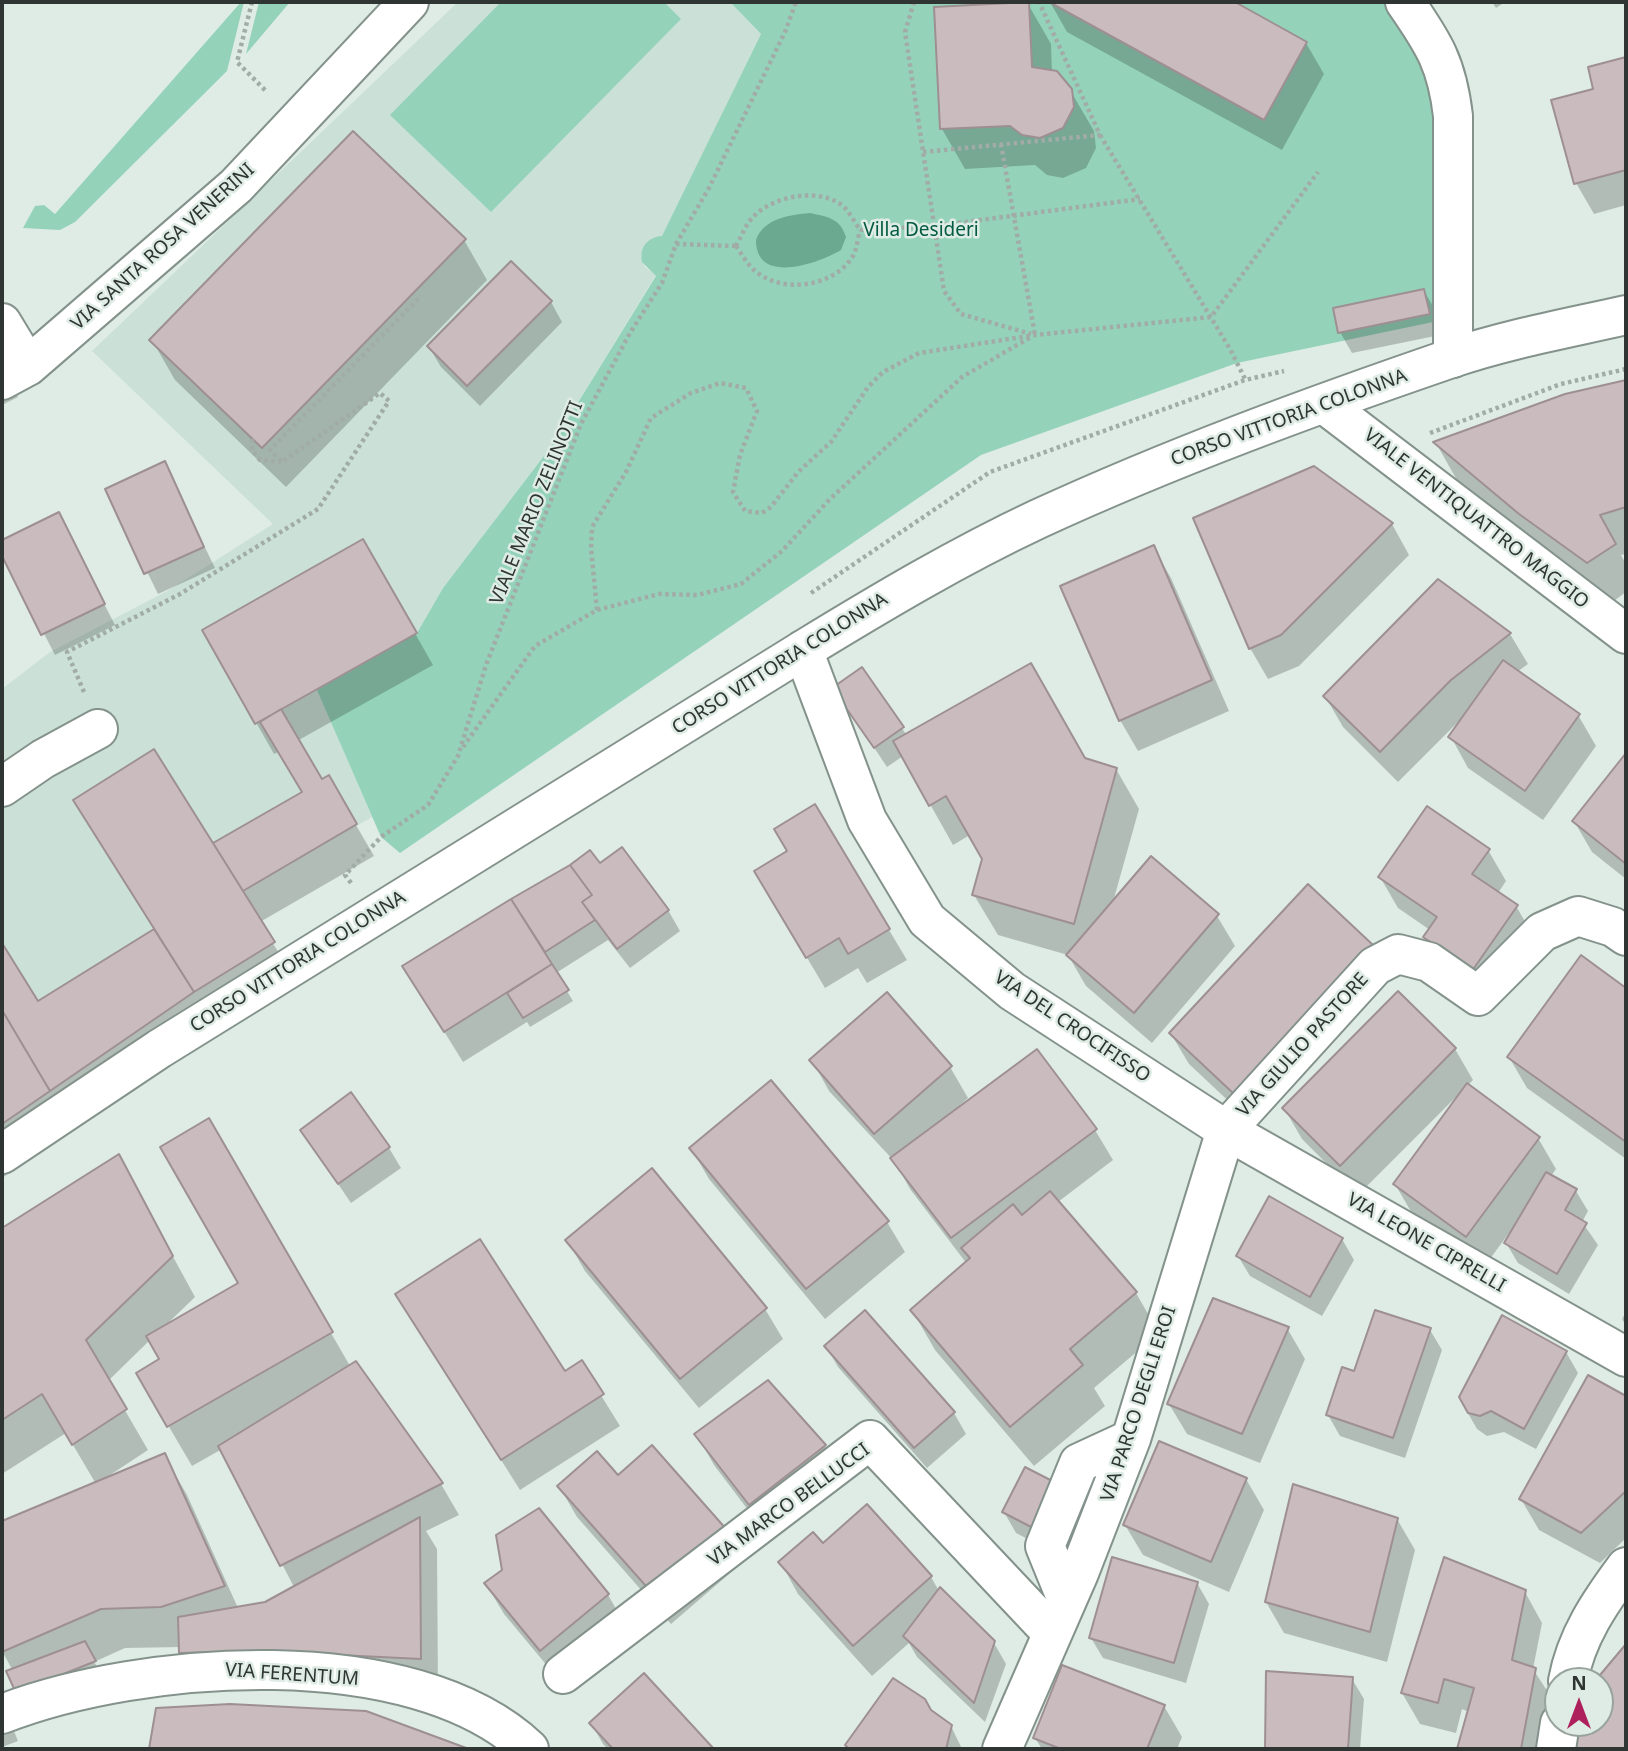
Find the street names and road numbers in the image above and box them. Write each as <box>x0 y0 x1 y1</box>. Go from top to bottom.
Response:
street label: VIA SANTA ROSA VENERINI <box>67 159 259 335</box>
street label: CORSO VITTORIA COLONNA <box>1168 365 1410 471</box>
street label: VIALE MARIO ZELINOTTI <box>486 398 588 608</box>
street label: VIALE VENTIQUATTRO MAGGIO <box>1359 424 1593 614</box>
street label: CORSO VITTORIA COLONNA <box>668 588 892 740</box>
street label: CORSO VITTORIA COLONNA <box>186 886 410 1038</box>
street label: VIA DEL CROCIFISSO <box>990 966 1154 1088</box>
street label: VIA GIULIO PASTORE <box>1232 968 1374 1122</box>
street label: VIA LEONE CIPRELLI <box>1343 1188 1509 1298</box>
street label: VIA PARCO DEGLI EROI <box>1097 1303 1181 1505</box>
street label: VIA MARCO BELLUCCI <box>704 1439 874 1571</box>
street label: VIA FERENTUM <box>224 1659 360 1691</box>

